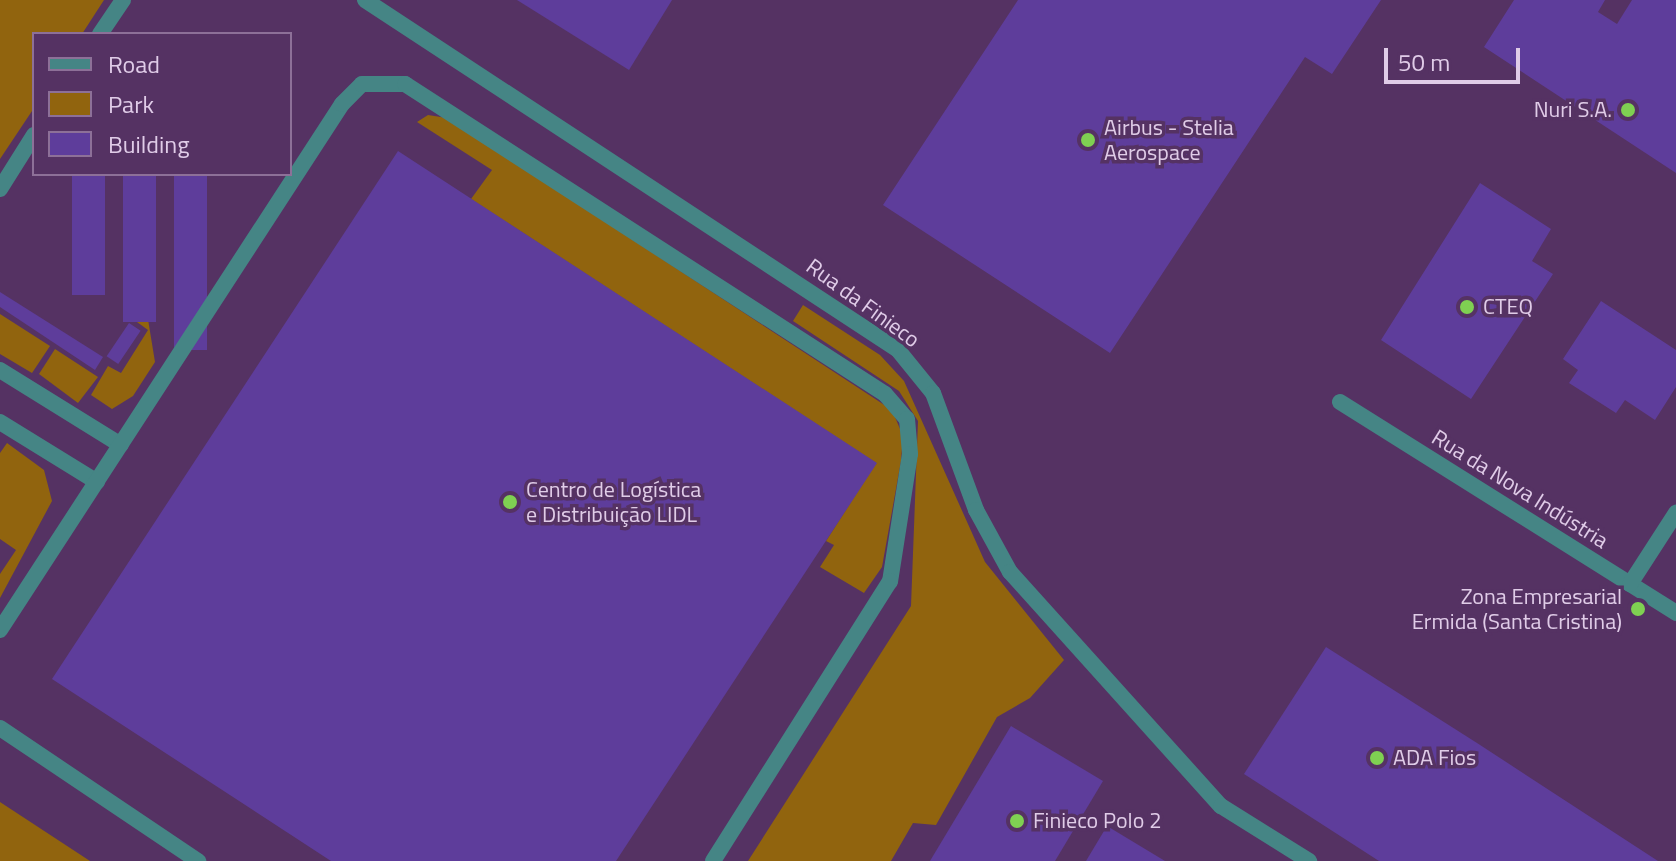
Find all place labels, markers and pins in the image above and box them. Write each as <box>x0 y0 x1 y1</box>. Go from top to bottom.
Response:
place label: Nuri S.A. <box>1534 97 1612 123</box>
marker: Nuri S.A. <box>1619 101 1637 119</box>
place label: Airbus - Stelia Aerospace <box>1104 114 1234 166</box>
marker: Airbus - Stelia Aerospace <box>1079 131 1097 149</box>
place label: CTEQ <box>1483 294 1533 320</box>
marker: CTEQ <box>1458 298 1476 316</box>
place label: Centro de Logística e Distribuição LIDL <box>526 476 701 528</box>
marker: Centro de Logística e Distribuição LIDL <box>501 493 519 511</box>
place label: Zona Empresarial Ermida (Santa Cristina) <box>1412 583 1622 634</box>
marker: Zona Empresarial Ermida (Santa Cristina) <box>1629 600 1647 618</box>
place label: ADA Fios <box>1393 745 1476 771</box>
marker: ADA Fios <box>1368 749 1386 767</box>
place label: Finieco Polo 2 <box>1033 808 1161 834</box>
marker: Finieco Polo 2 <box>1008 812 1026 830</box>

